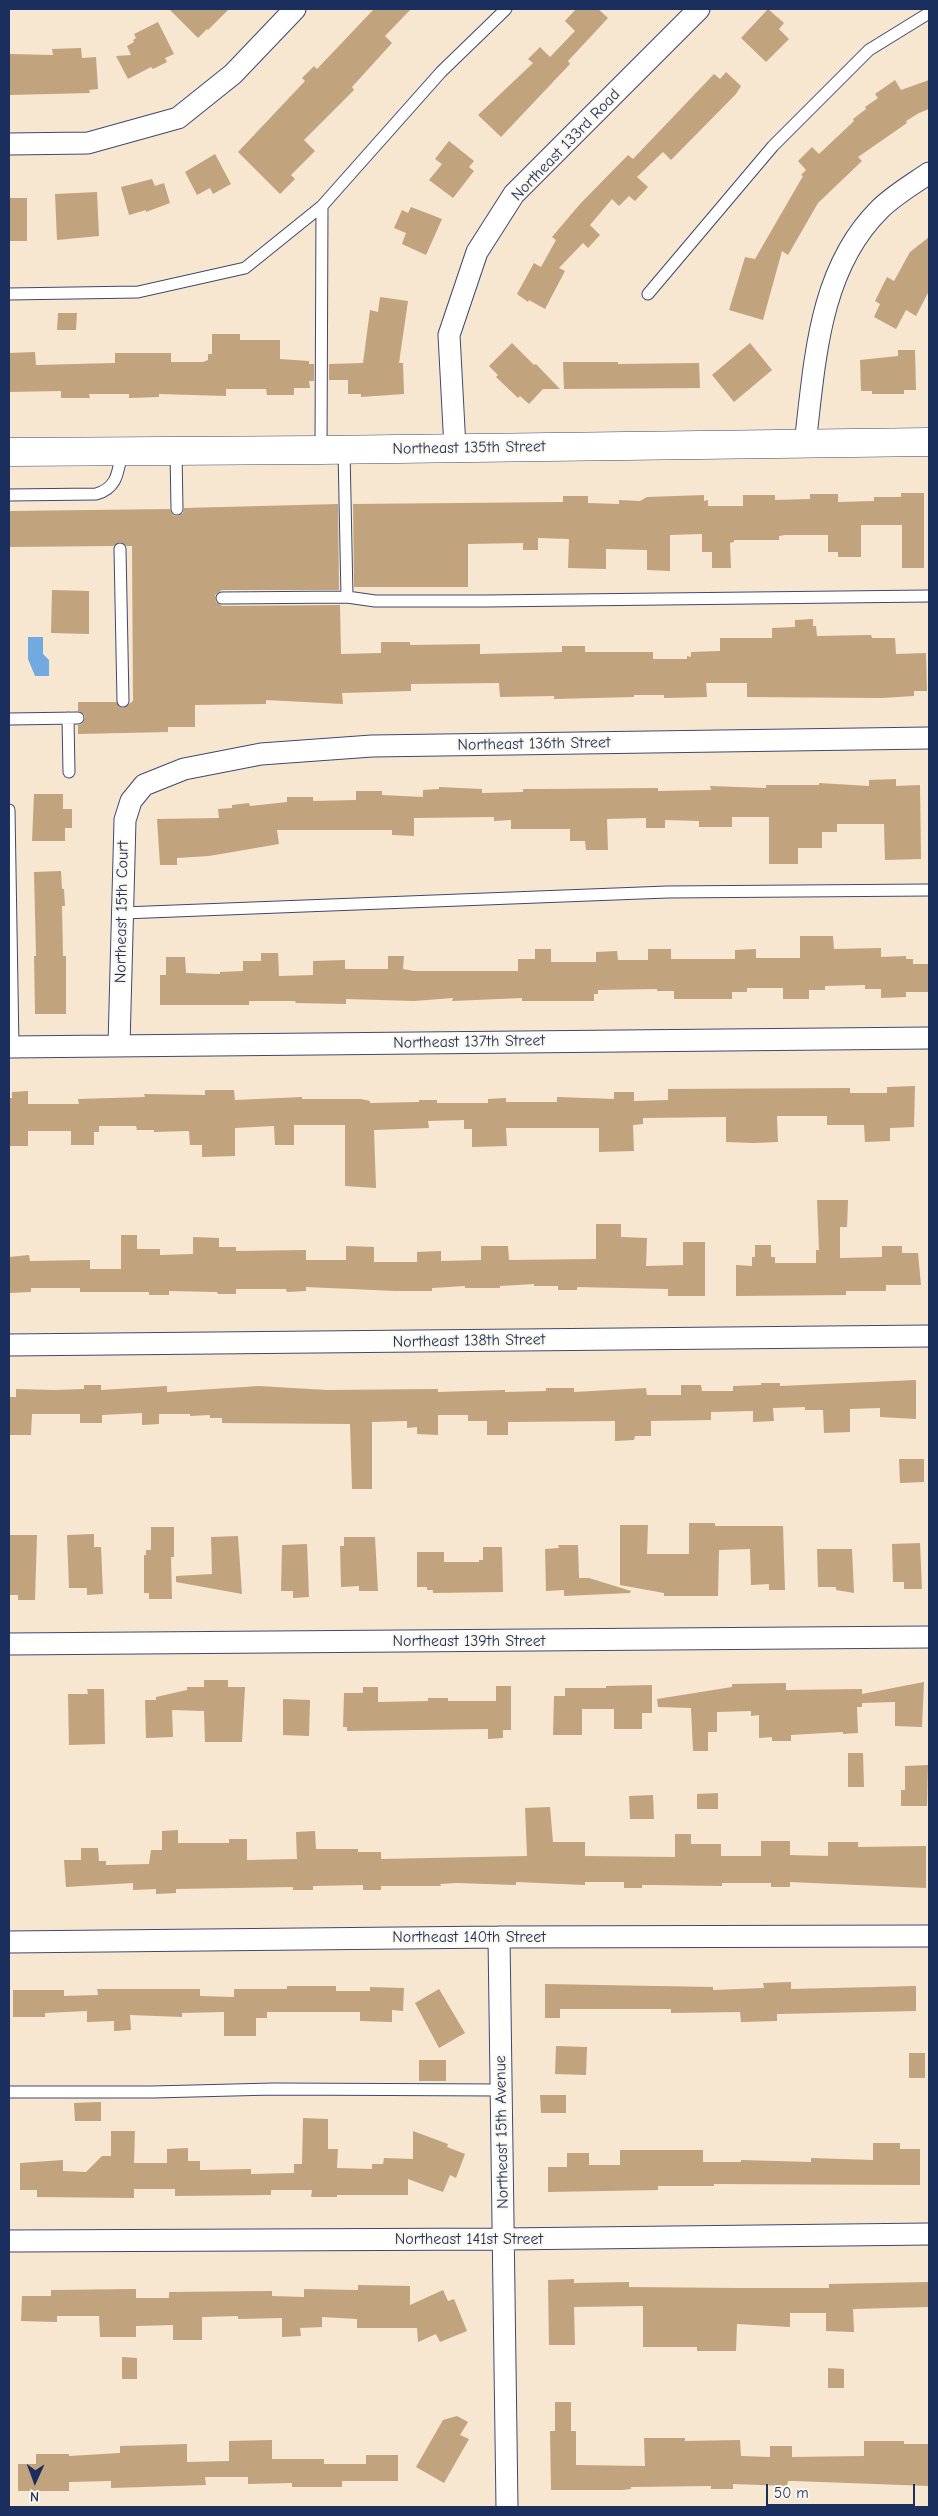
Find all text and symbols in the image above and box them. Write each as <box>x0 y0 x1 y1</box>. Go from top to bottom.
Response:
street label: Northeast 133rd Road <box>508 85 624 205</box>
street label: Northeast 135th Street <box>392 437 546 459</box>
street label: Northeast 136th Street <box>457 733 611 755</box>
street label: Northeast 15th Court <box>111 841 133 983</box>
street label: Northeast 137th Street <box>393 1031 545 1053</box>
street label: Northeast 138th Street <box>393 1330 545 1352</box>
street label: Northeast 139th Street <box>393 1631 545 1651</box>
street label: Northeast 140th Street <box>392 1927 546 1947</box>
street label: Northeast 15th Avenue <box>491 2055 513 2209</box>
street label: Northeast 141st Street <box>395 2229 543 2249</box>
north arrow <box>10 2456 60 2506</box>
scale bar <box>768 2474 917 2506</box>
text: 50 m <box>774 2484 809 2502</box>
text: N <box>30 2488 39 2505</box>

